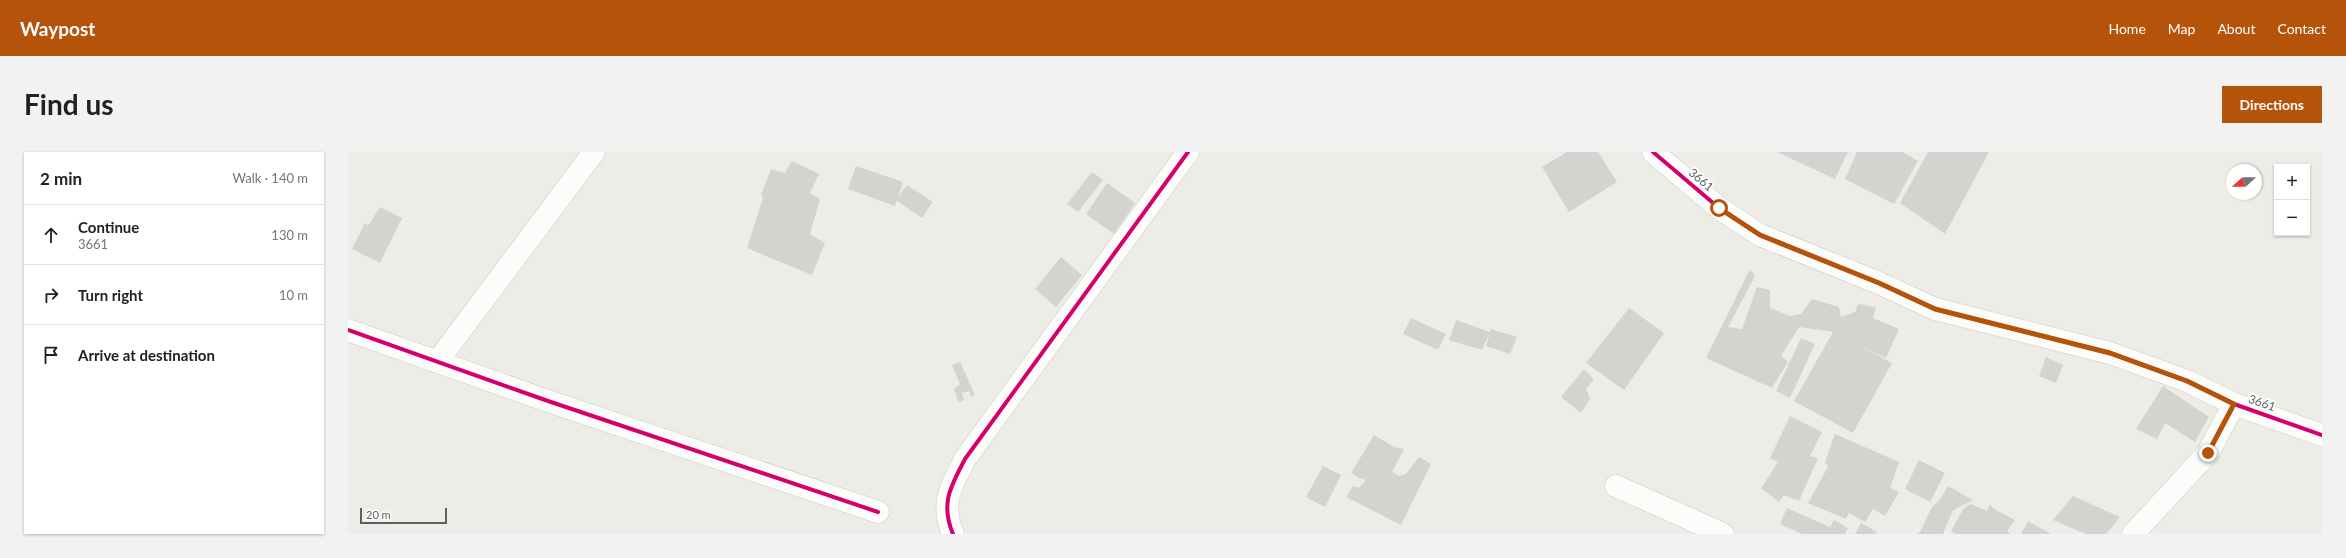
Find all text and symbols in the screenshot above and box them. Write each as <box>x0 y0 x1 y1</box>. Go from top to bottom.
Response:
text: Waypost <box>20 17 95 40</box>
text: Home <box>2108 20 2146 37</box>
text: Map <box>2168 20 2195 37</box>
text: About <box>2217 20 2255 37</box>
text: Contact <box>2277 20 2326 37</box>
button: Directions <box>2222 86 2322 123</box>
text: Find us <box>24 87 114 121</box>
north arrow <box>2226 164 2262 200</box>
map controls <box>2274 164 2310 236</box>
button: + <box>2274 164 2310 200</box>
street label: 3661 <box>1686 165 1717 194</box>
text: 2 min <box>40 168 82 189</box>
text: Walk · 140 m <box>232 170 308 186</box>
route start <box>1710 199 1728 217</box>
button: − <box>2274 200 2310 236</box>
text: Continue <box>78 218 139 236</box>
icon: ahead <box>40 224 62 246</box>
text: 130 m <box>271 227 308 243</box>
text: 3661 <box>78 236 108 252</box>
icon: right <box>40 284 62 306</box>
text: Turn right <box>78 286 143 304</box>
text: 10 m <box>279 287 308 303</box>
icon: arrive <box>40 344 62 366</box>
text: Arrive at destination <box>78 346 215 364</box>
street label: 3661 <box>2247 391 2278 414</box>
route end <box>2199 444 2217 462</box>
scale bar <box>360 506 447 525</box>
text: 20 m <box>366 508 391 521</box>

